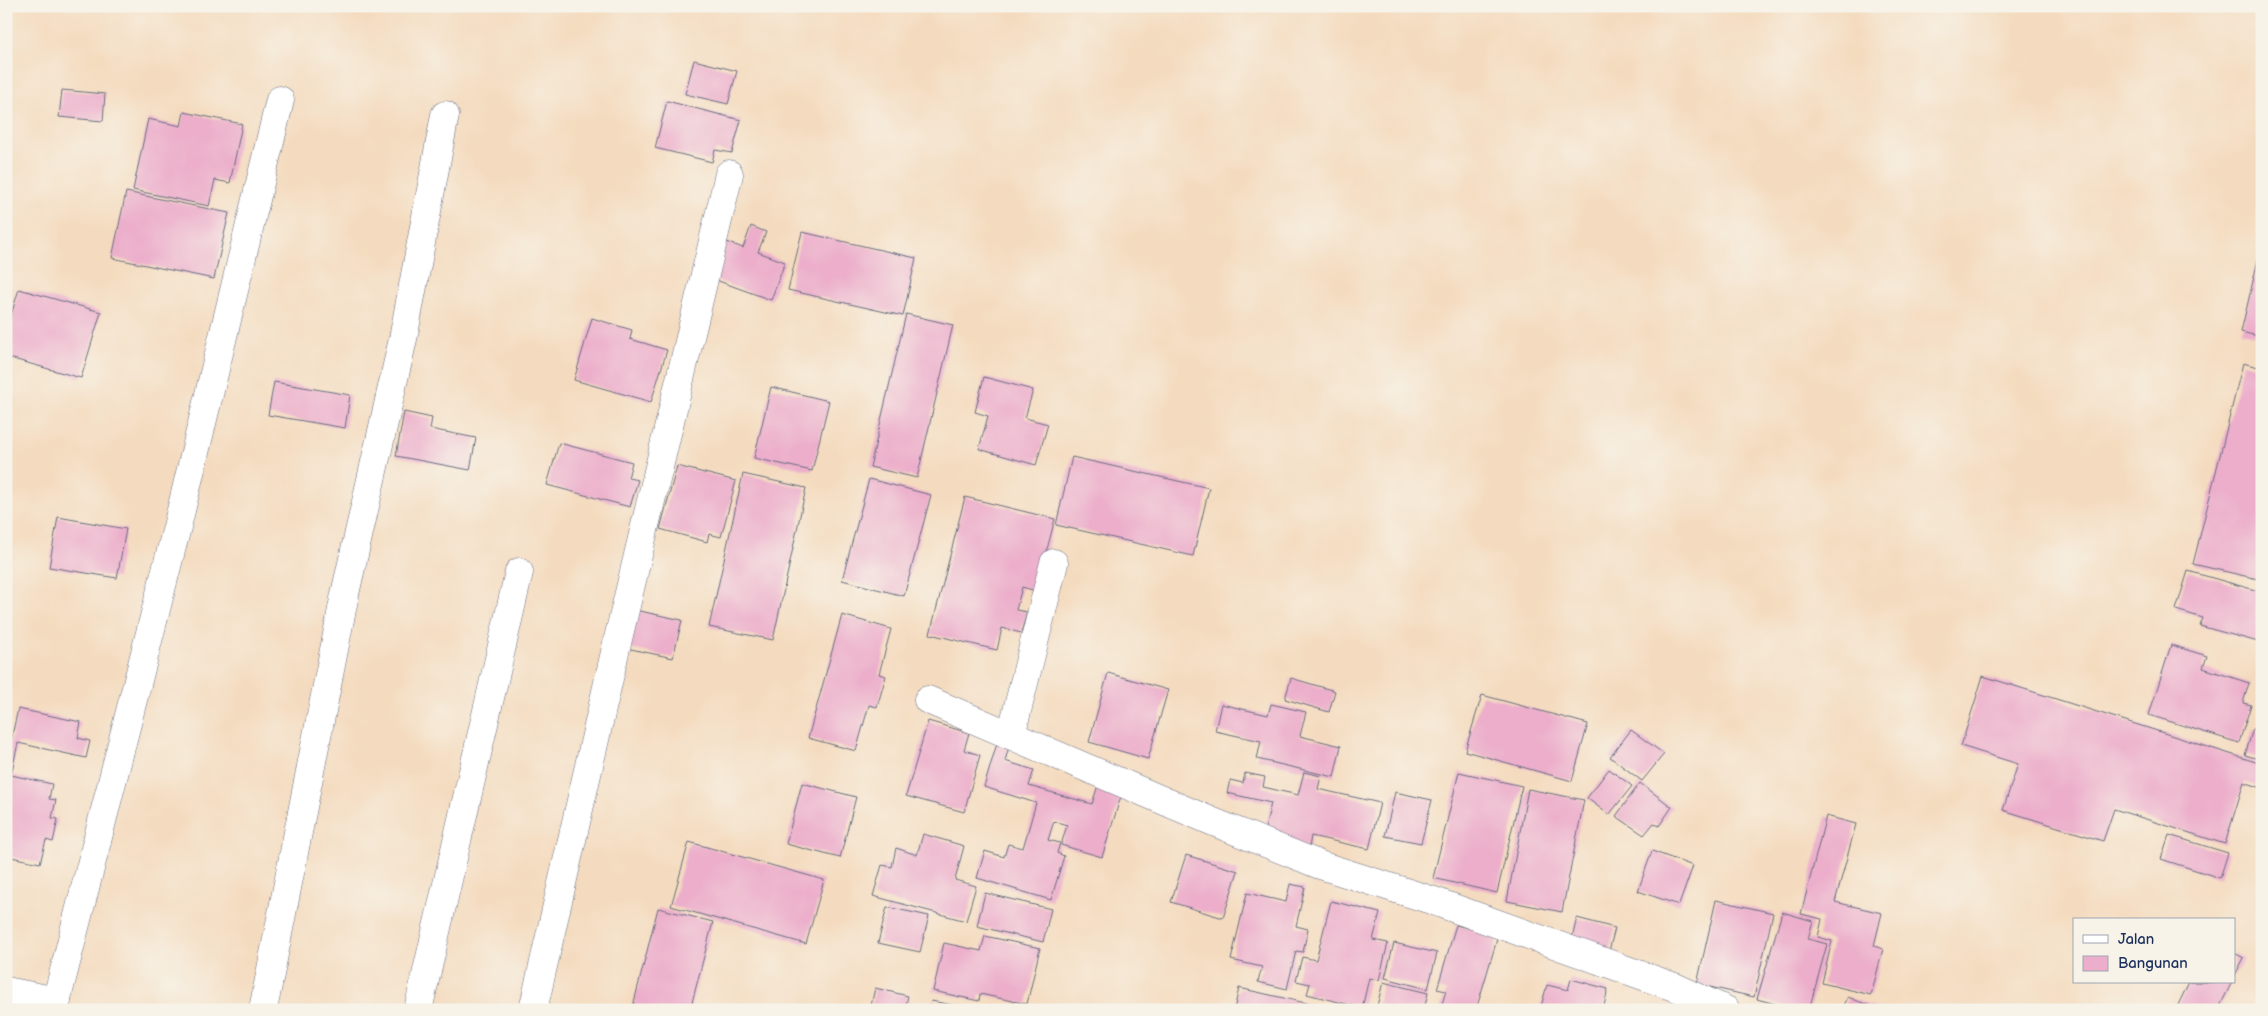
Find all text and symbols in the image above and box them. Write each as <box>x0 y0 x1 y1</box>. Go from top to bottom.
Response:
legend <box>2073 918 2236 984</box>
text: Jalan <box>2118 930 2154 949</box>
text: Bangunan <box>2118 954 2188 973</box>

